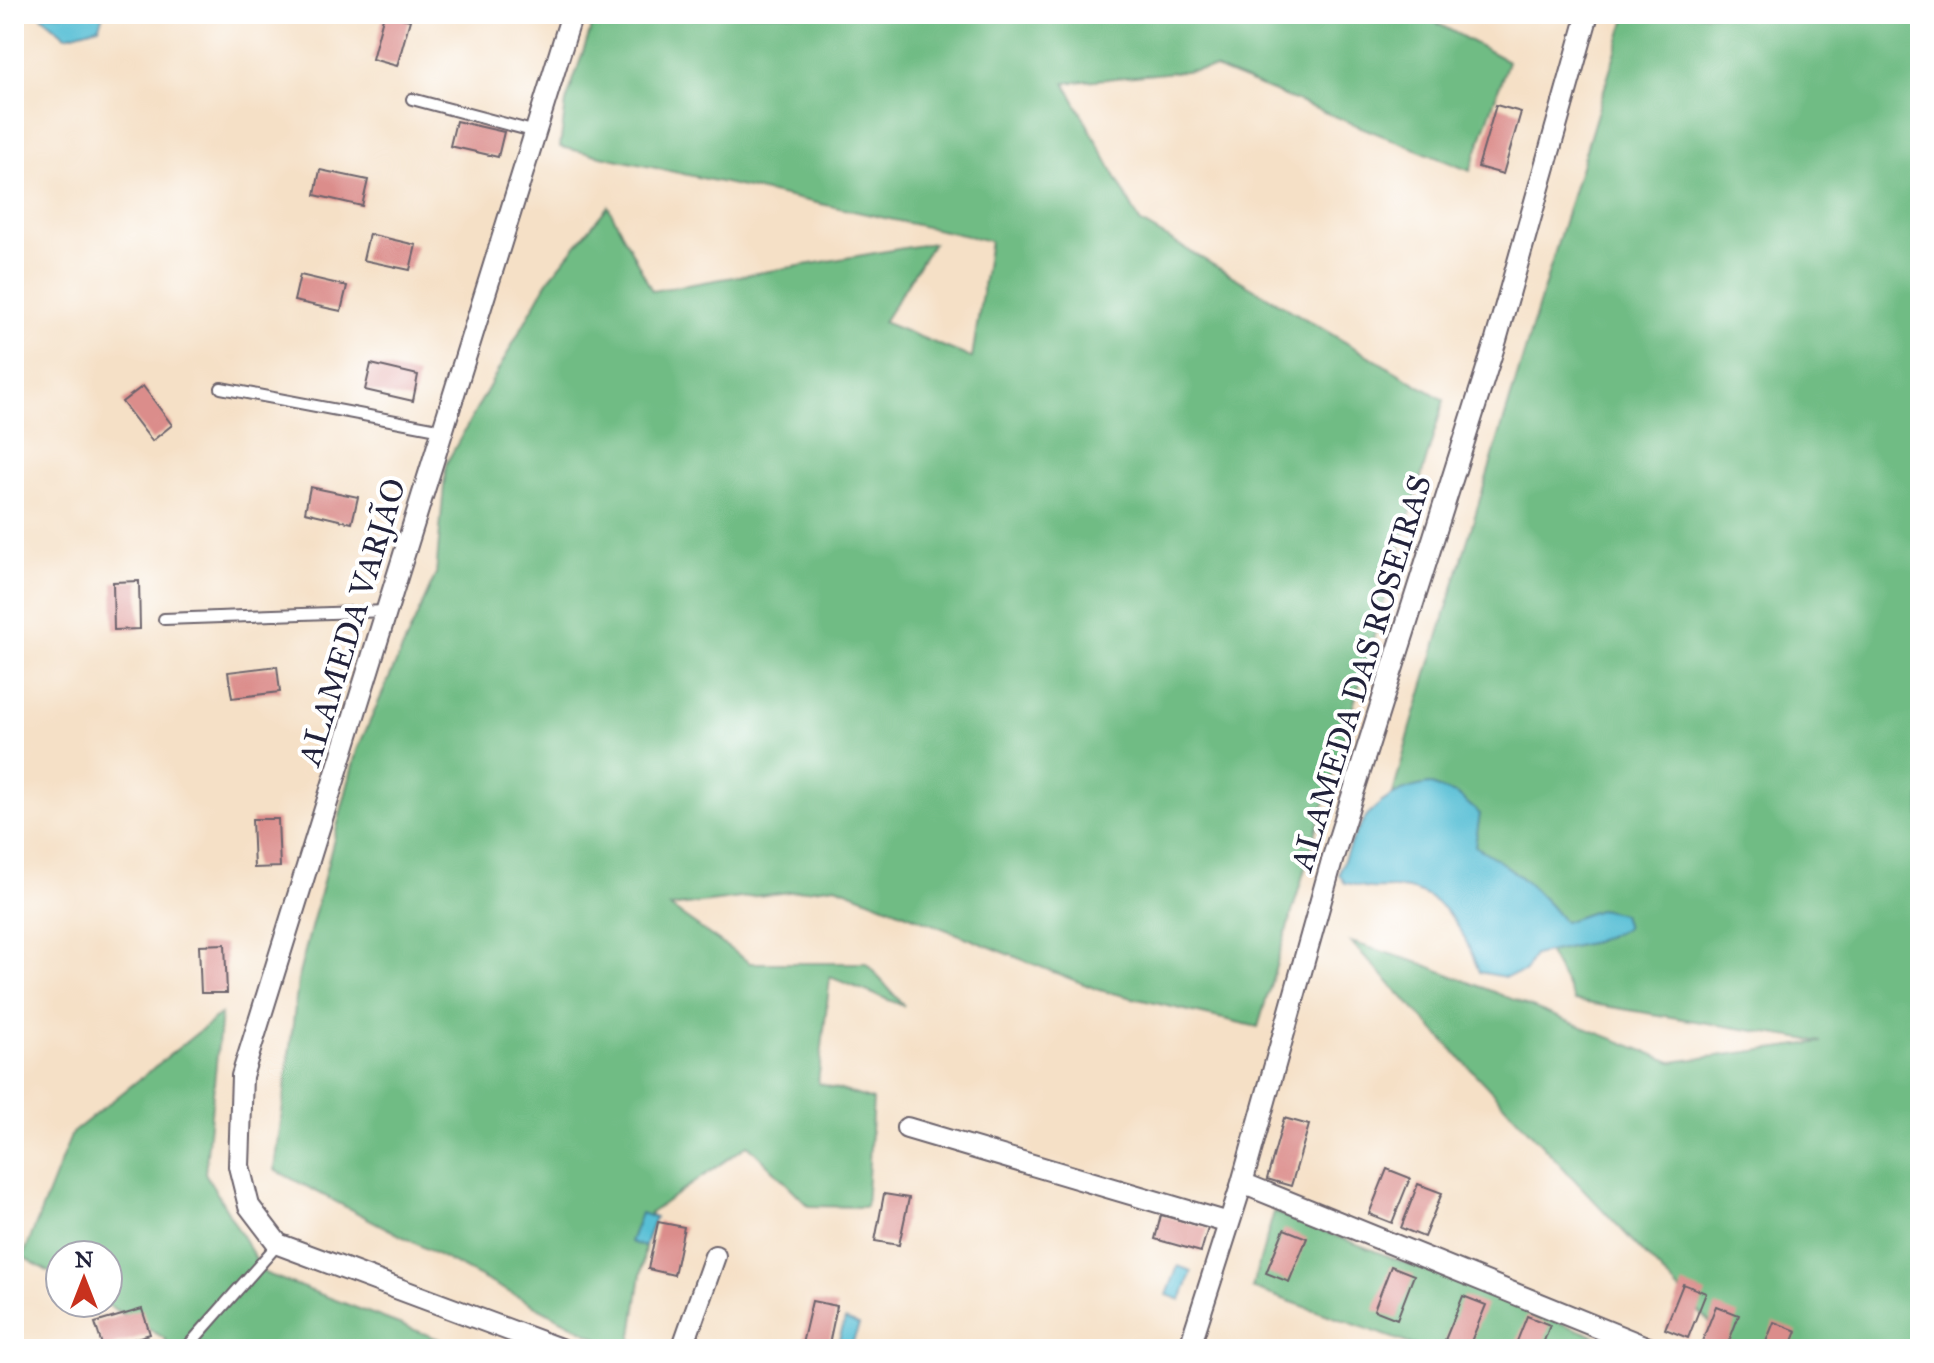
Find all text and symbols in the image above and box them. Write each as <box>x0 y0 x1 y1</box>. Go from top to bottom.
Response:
street label: ALAMEDA DAS ROSEIRAS <box>1282 470 1440 878</box>
street label: ALAMEDA VARJÃO <box>289 474 414 772</box>
north arrow <box>44 1239 124 1319</box>
text: N <box>75 1246 94 1273</box>

